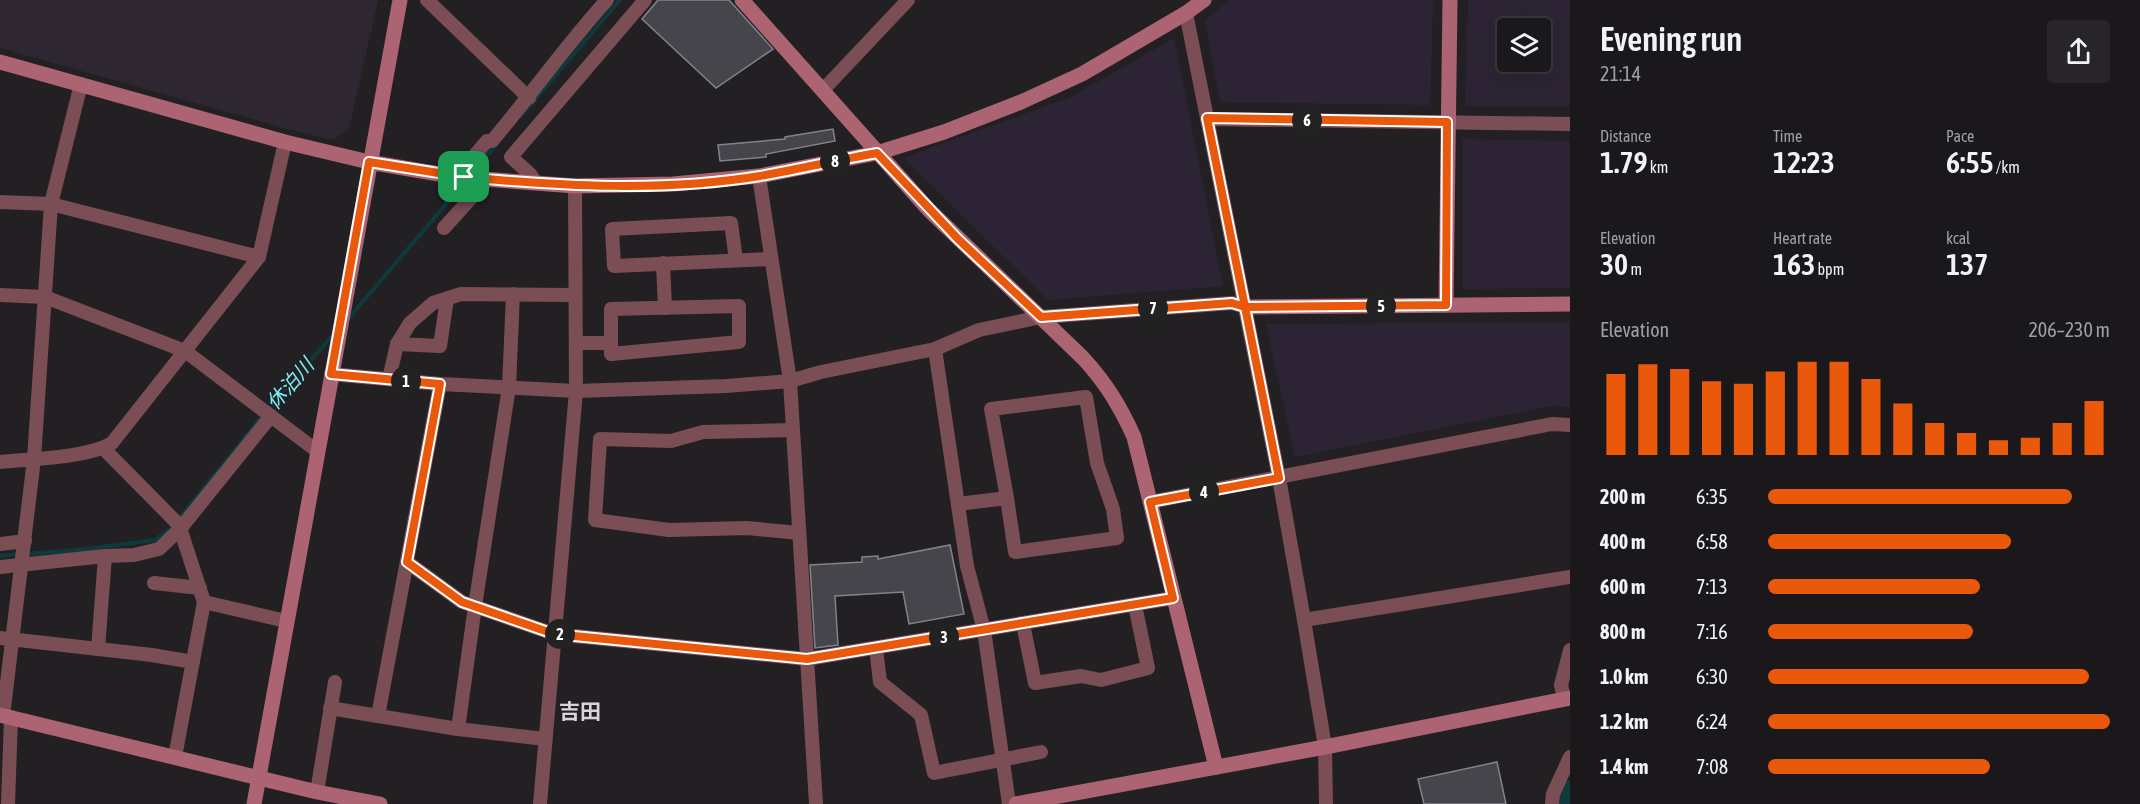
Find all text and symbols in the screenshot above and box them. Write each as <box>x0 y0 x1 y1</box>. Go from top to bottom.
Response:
map controls <box>1497 18 1551 72</box>
button: layers <box>1497 18 1551 72</box>
text: Evening run <box>1600 20 1742 58</box>
button: share <box>2047 20 2110 83</box>
text: 21:14 <box>1600 62 1641 85</box>
pin: 6 <box>1292 105 1322 135</box>
text: 6 <box>1303 111 1311 129</box>
text: Distance <box>1600 127 1651 145</box>
text: Time <box>1773 127 1802 145</box>
text: Pace <box>1946 127 1974 145</box>
text: 1.79 <box>1600 145 1648 179</box>
text: 12:23 <box>1773 145 1835 179</box>
text: 6:55 <box>1946 145 1994 179</box>
pin: 8 <box>820 146 850 176</box>
pin <box>438 151 489 202</box>
text: 8 <box>831 152 839 170</box>
text: km <box>1648 158 1668 176</box>
text: /km <box>1994 158 2020 176</box>
icon: arrive <box>447 160 480 193</box>
text: Elevation <box>1600 229 1655 247</box>
text: Heart rate <box>1773 229 1832 247</box>
text: kcal <box>1946 229 1970 247</box>
text: 30 <box>1600 247 1628 281</box>
text: 163 <box>1773 247 1815 281</box>
text: 137 <box>1946 247 1988 281</box>
text: m <box>1628 260 1642 278</box>
text: bpm <box>1815 260 1844 278</box>
pin: 5 <box>1366 291 1396 321</box>
pin: 7 <box>1138 293 1168 323</box>
text: 5 <box>1377 297 1385 315</box>
text: 7 <box>1149 299 1157 317</box>
text: Elevation <box>1600 318 1669 341</box>
text: 206–230 m <box>2028 318 2110 341</box>
water label: 休泊川 <box>261 352 319 414</box>
pin: 1 <box>391 366 421 396</box>
text: 1 <box>402 372 410 390</box>
pin: 4 <box>1189 477 1219 507</box>
text: 4 <box>1200 483 1208 501</box>
text: 200 m <box>1600 485 1645 508</box>
text: 6:35 <box>1696 485 1728 508</box>
text: 400 m <box>1600 530 1645 553</box>
text: 6:58 <box>1696 530 1728 553</box>
text: 600 m <box>1600 575 1645 598</box>
text: 7:13 <box>1696 575 1728 598</box>
pin: 2 <box>545 619 575 649</box>
text: 800 m <box>1600 620 1645 643</box>
text: 7:16 <box>1696 620 1728 643</box>
pin: 3 <box>929 622 959 652</box>
text: 2 <box>556 625 564 643</box>
text: 3 <box>940 628 948 646</box>
text: 1.0 km <box>1600 665 1648 688</box>
text: 6:30 <box>1696 665 1728 688</box>
district label: 吉田 <box>559 699 601 723</box>
text: 1.2 km <box>1600 710 1648 733</box>
text: 6:24 <box>1696 710 1728 733</box>
text: 1.4 km <box>1600 755 1648 778</box>
text: 7:08 <box>1696 755 1728 778</box>

